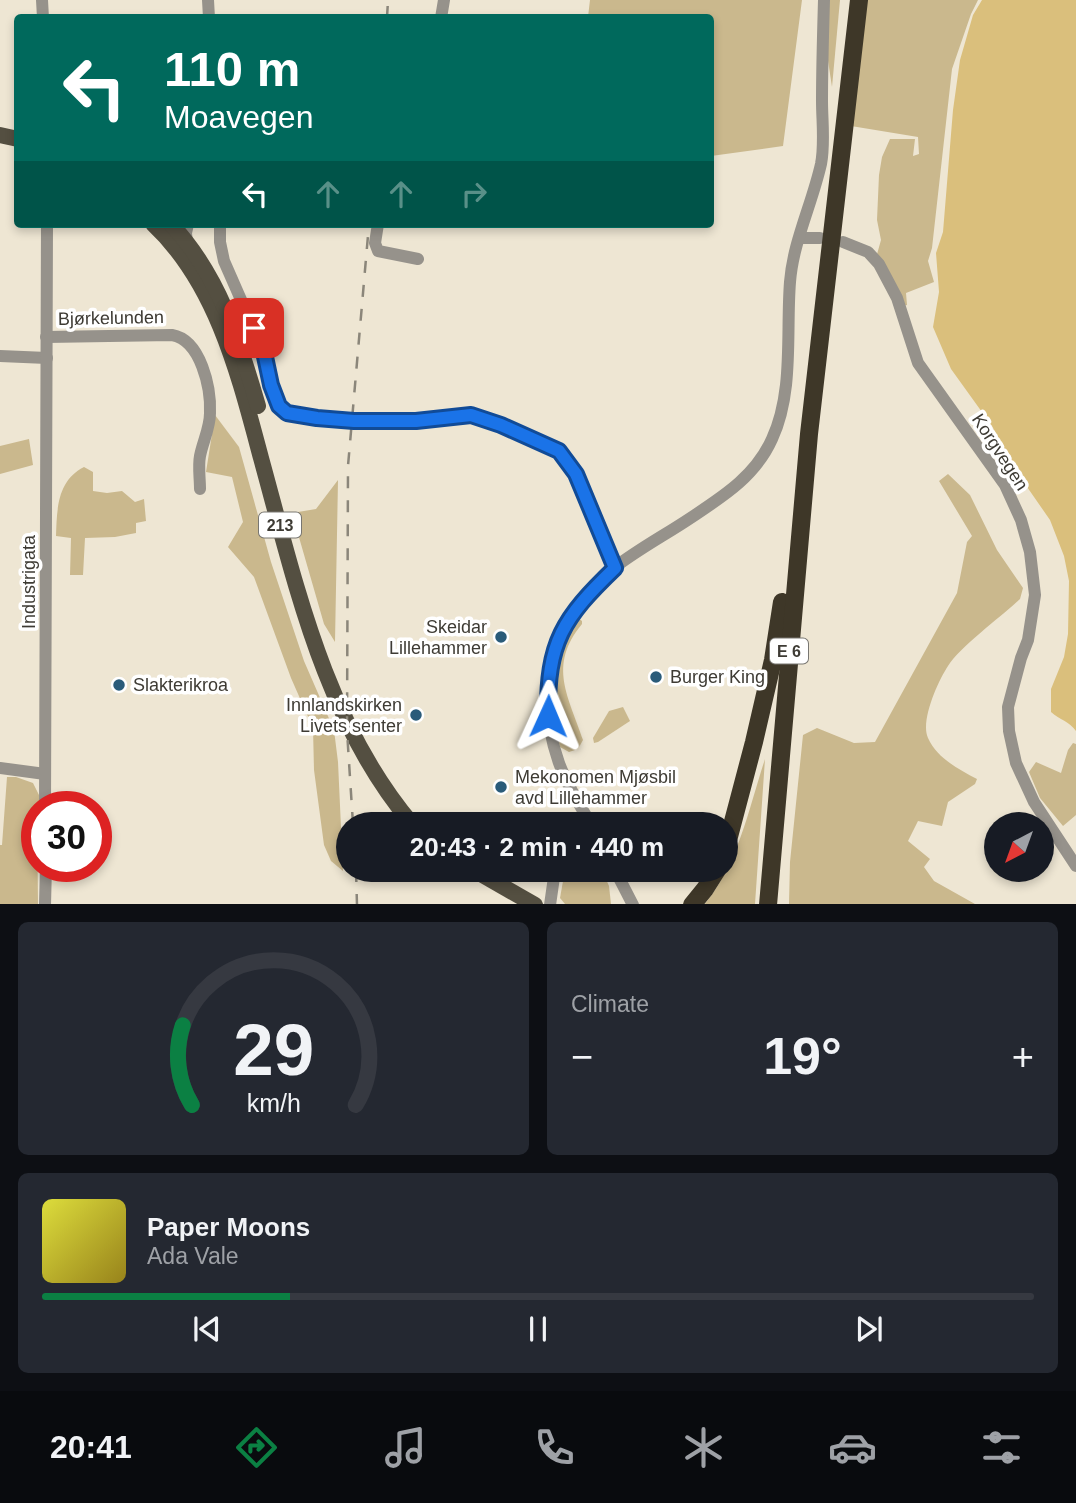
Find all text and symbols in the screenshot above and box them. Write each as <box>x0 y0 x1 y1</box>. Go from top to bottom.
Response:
icon: left <box>49 42 140 133</box>
text: 110 m <box>164 42 300 96</box>
text: Moavegen <box>164 99 313 135</box>
icon: left <box>236 175 274 213</box>
icon: ahead <box>309 175 347 213</box>
icon: ahead <box>382 175 420 213</box>
icon: right <box>455 175 493 213</box>
pin <box>224 298 284 358</box>
street label: Bjørkelunden <box>58 307 164 329</box>
icon: arrive <box>235 309 273 347</box>
street label: Korgvegen <box>968 410 1032 494</box>
road number: 213 <box>259 512 301 538</box>
street label: Industrigata <box>19 534 39 629</box>
place label: Skeidar Lillehammer <box>389 617 487 658</box>
marker: Skeidar Lillehammer <box>493 629 509 645</box>
road number: E 6 <box>770 638 808 664</box>
place label: Burger King <box>670 667 765 687</box>
marker: Burger King <box>648 669 664 685</box>
place label: Slakterikroa <box>133 675 229 695</box>
marker: Slakterikroa <box>111 677 127 693</box>
position arrow <box>511 679 585 753</box>
place label: Innlandskirken Livets senter <box>286 695 402 736</box>
marker: Innlandskirken Livets senter <box>408 707 424 723</box>
place label: Mekonomen Mjøsbil avd Lillehammer <box>515 767 676 808</box>
marker: Mekonomen Mjøsbil avd Lillehammer <box>493 779 509 795</box>
speed limit sign: 30 <box>21 791 112 882</box>
north arrow <box>984 812 1054 882</box>
map controls <box>984 812 1054 882</box>
text: 20:43 · 2 min · 440 m <box>410 832 664 862</box>
text: Climate <box>571 991 649 1017</box>
text: 29 <box>233 1009 314 1090</box>
text: 19° <box>763 1027 842 1085</box>
text: − <box>571 1036 593 1078</box>
text: + <box>1012 1036 1034 1078</box>
text: km/h <box>246 1088 301 1116</box>
text: Paper Moons <box>147 1212 310 1242</box>
text: Ada Vale <box>147 1243 239 1269</box>
icon: previous <box>188 1310 226 1348</box>
icon: pause <box>519 1310 557 1348</box>
icon: next <box>850 1310 888 1348</box>
icon: directions <box>232 1423 281 1472</box>
icon: music <box>381 1423 430 1472</box>
icon: phone <box>530 1423 579 1472</box>
icon: climate <box>679 1423 728 1472</box>
icon: car <box>828 1423 877 1472</box>
icon: filters <box>977 1423 1026 1472</box>
text: 20:41 <box>50 1429 132 1465</box>

